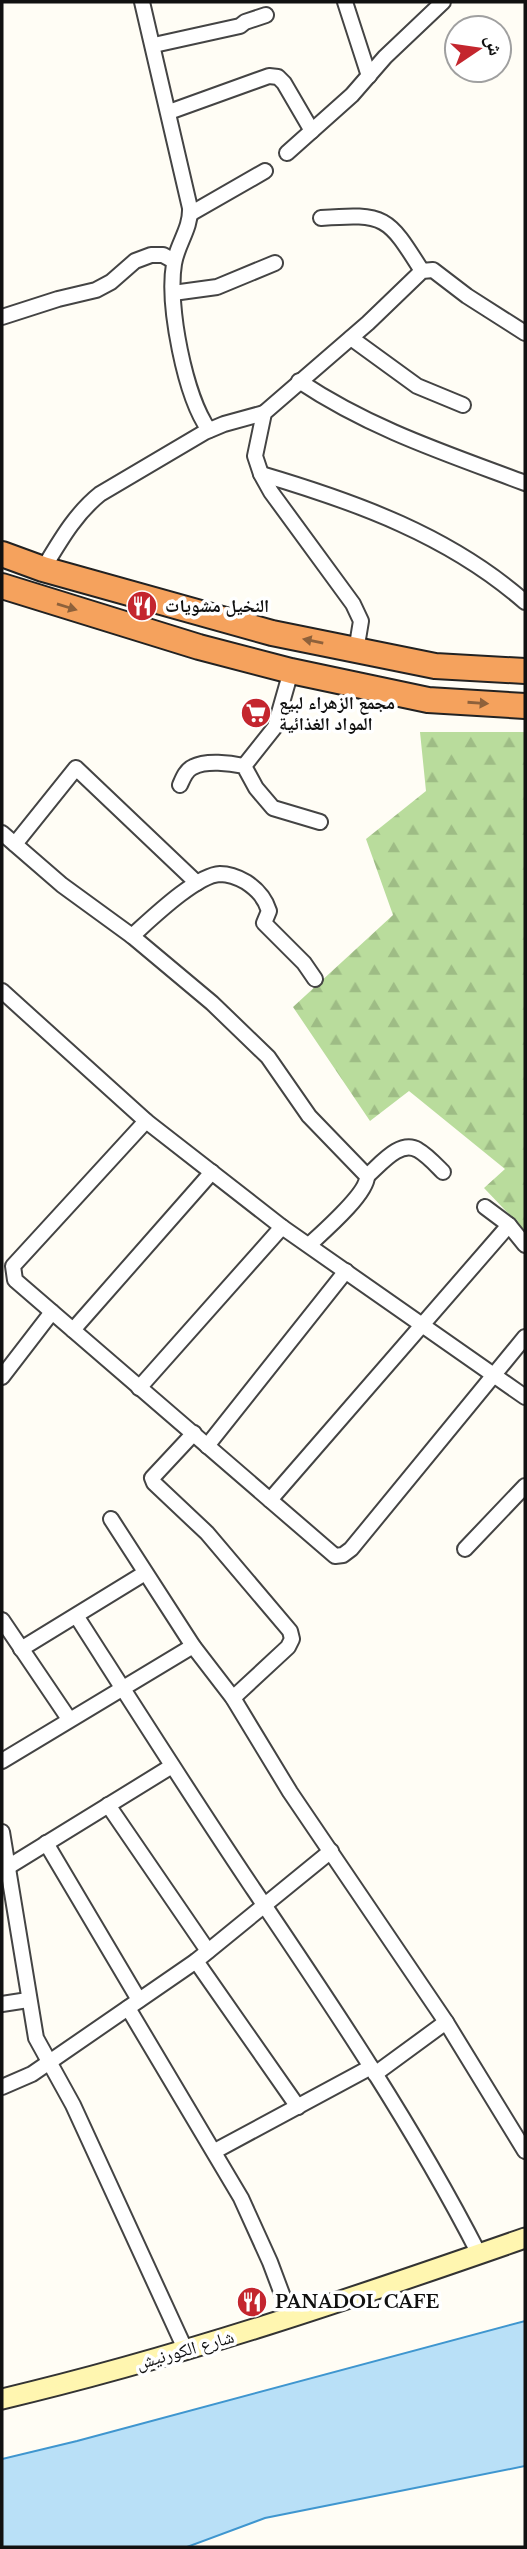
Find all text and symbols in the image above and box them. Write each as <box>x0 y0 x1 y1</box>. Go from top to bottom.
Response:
north arrow <box>443 14 513 84</box>
text: ش <box>481 33 508 58</box>
restaurant icon: النخيل مشويات <box>125 589 159 623</box>
place label: النخيل مشويات <box>165 595 269 617</box>
one-way arrow <box>56 602 77 612</box>
one-way arrow <box>302 636 324 647</box>
place label: مجمع الزهراء لبيع المواد الغذائية <box>279 692 395 735</box>
supermarket icon: مجمع الزهراء لبيع المواد الغذائية <box>239 696 273 730</box>
one-way arrow <box>467 698 489 709</box>
restaurant icon: PANADOL CAFE <box>235 2285 269 2319</box>
place label: PANADOL CAFE <box>275 2291 439 2313</box>
street label: شارع الكورنيش <box>133 2326 237 2374</box>

